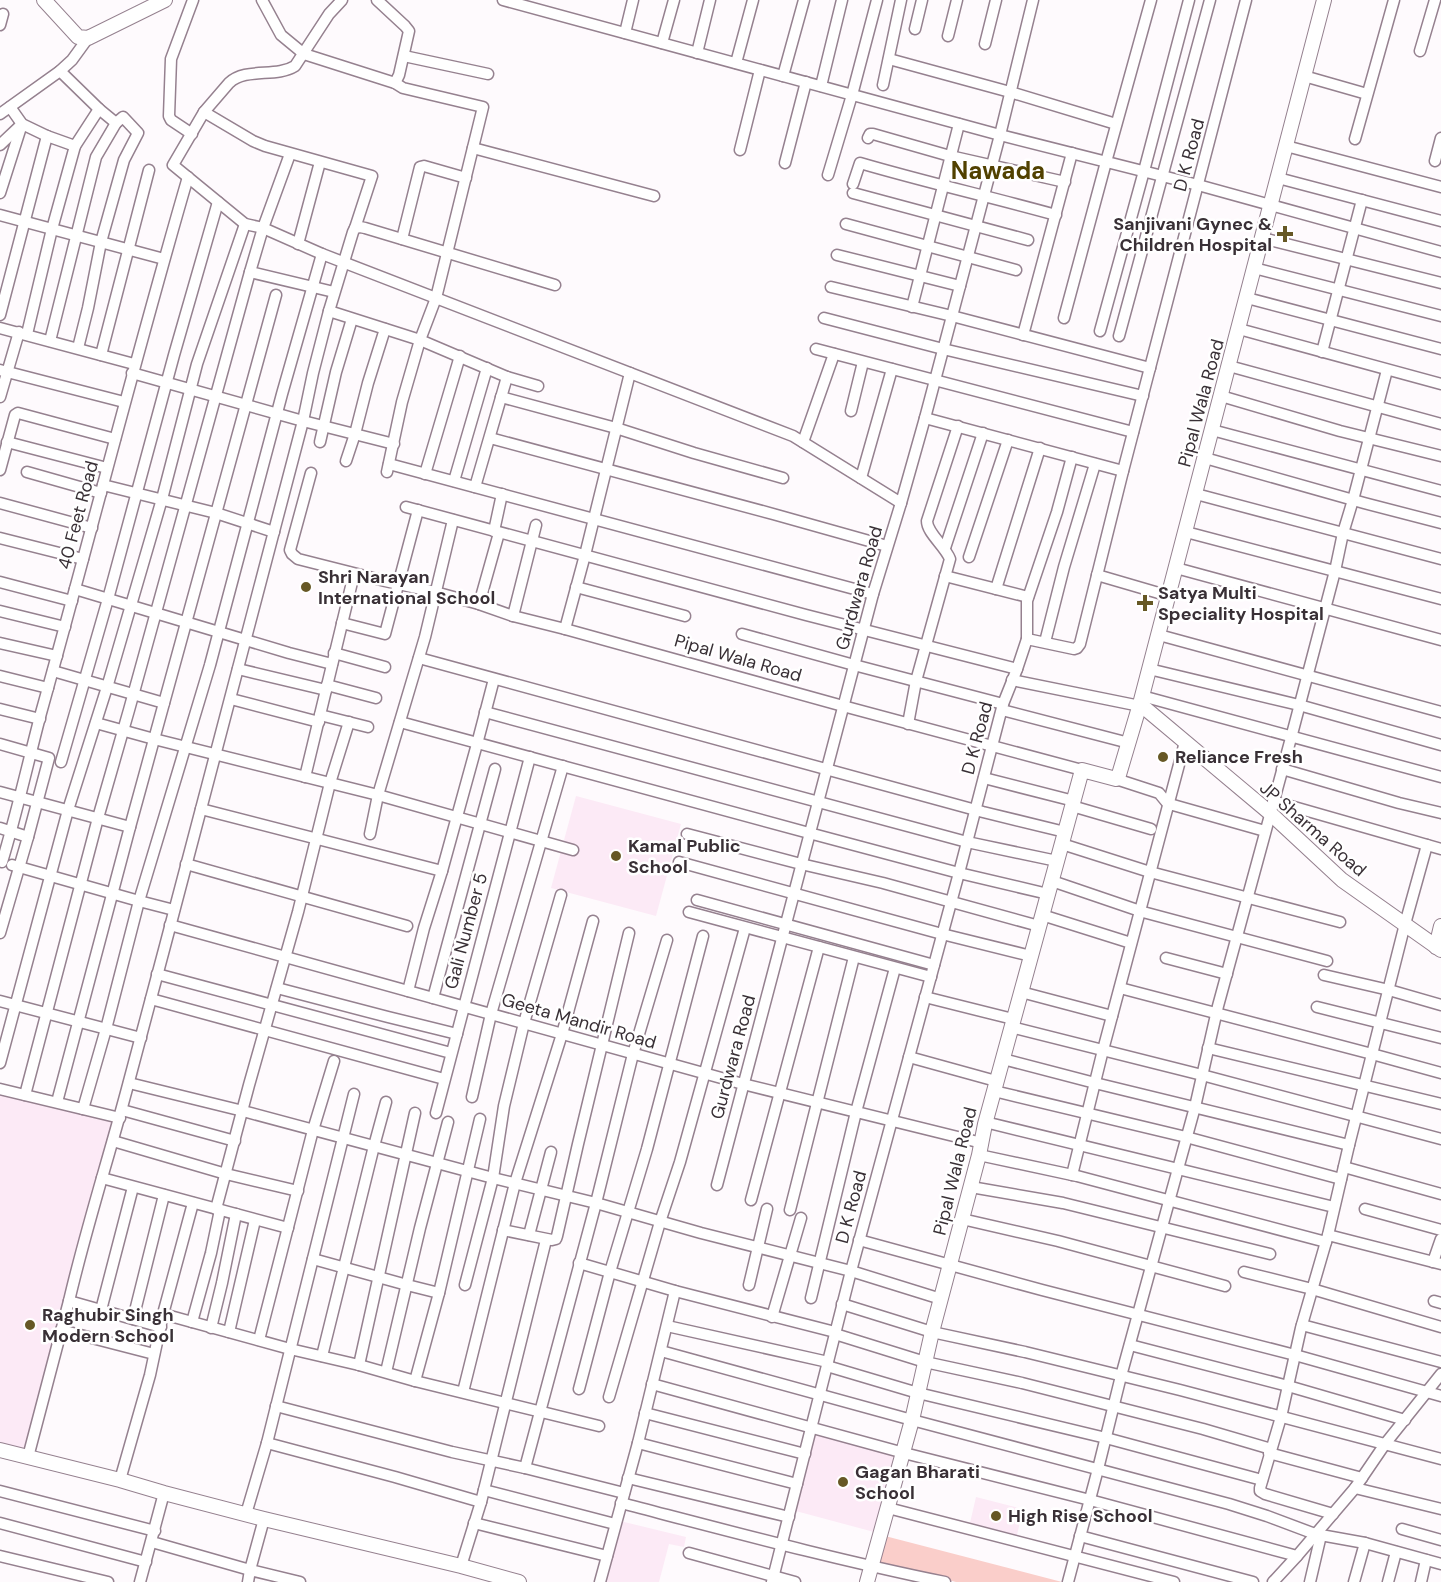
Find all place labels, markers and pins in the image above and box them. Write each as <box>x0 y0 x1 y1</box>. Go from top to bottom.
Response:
place label: Sanjivani Gynec & Children Hospital <box>1113 212 1272 257</box>
marker: Sanjivani Gynec & Children Hospital <box>1276 225 1294 243</box>
place label: Shri Narayan International School <box>318 565 495 610</box>
marker: Shri Narayan International School <box>299 580 313 594</box>
place label: Satya Multi Speciality Hospital <box>1158 581 1324 626</box>
marker: Satya Multi Speciality Hospital <box>1136 594 1154 612</box>
place label: Reliance Fresh <box>1175 745 1303 769</box>
marker: Reliance Fresh <box>1156 750 1170 764</box>
place label: Kamal Public School <box>628 834 741 879</box>
marker: Kamal Public School <box>609 849 623 863</box>
place label: Raghubir Singh Modern School <box>42 1303 174 1348</box>
marker: Raghubir Singh Modern School <box>23 1318 37 1332</box>
place label: Gagan Bharati School <box>855 1460 980 1505</box>
marker: Gagan Bharati School <box>836 1475 850 1489</box>
place label: High Rise School <box>1008 1504 1153 1528</box>
marker: High Rise School <box>989 1509 1003 1523</box>

